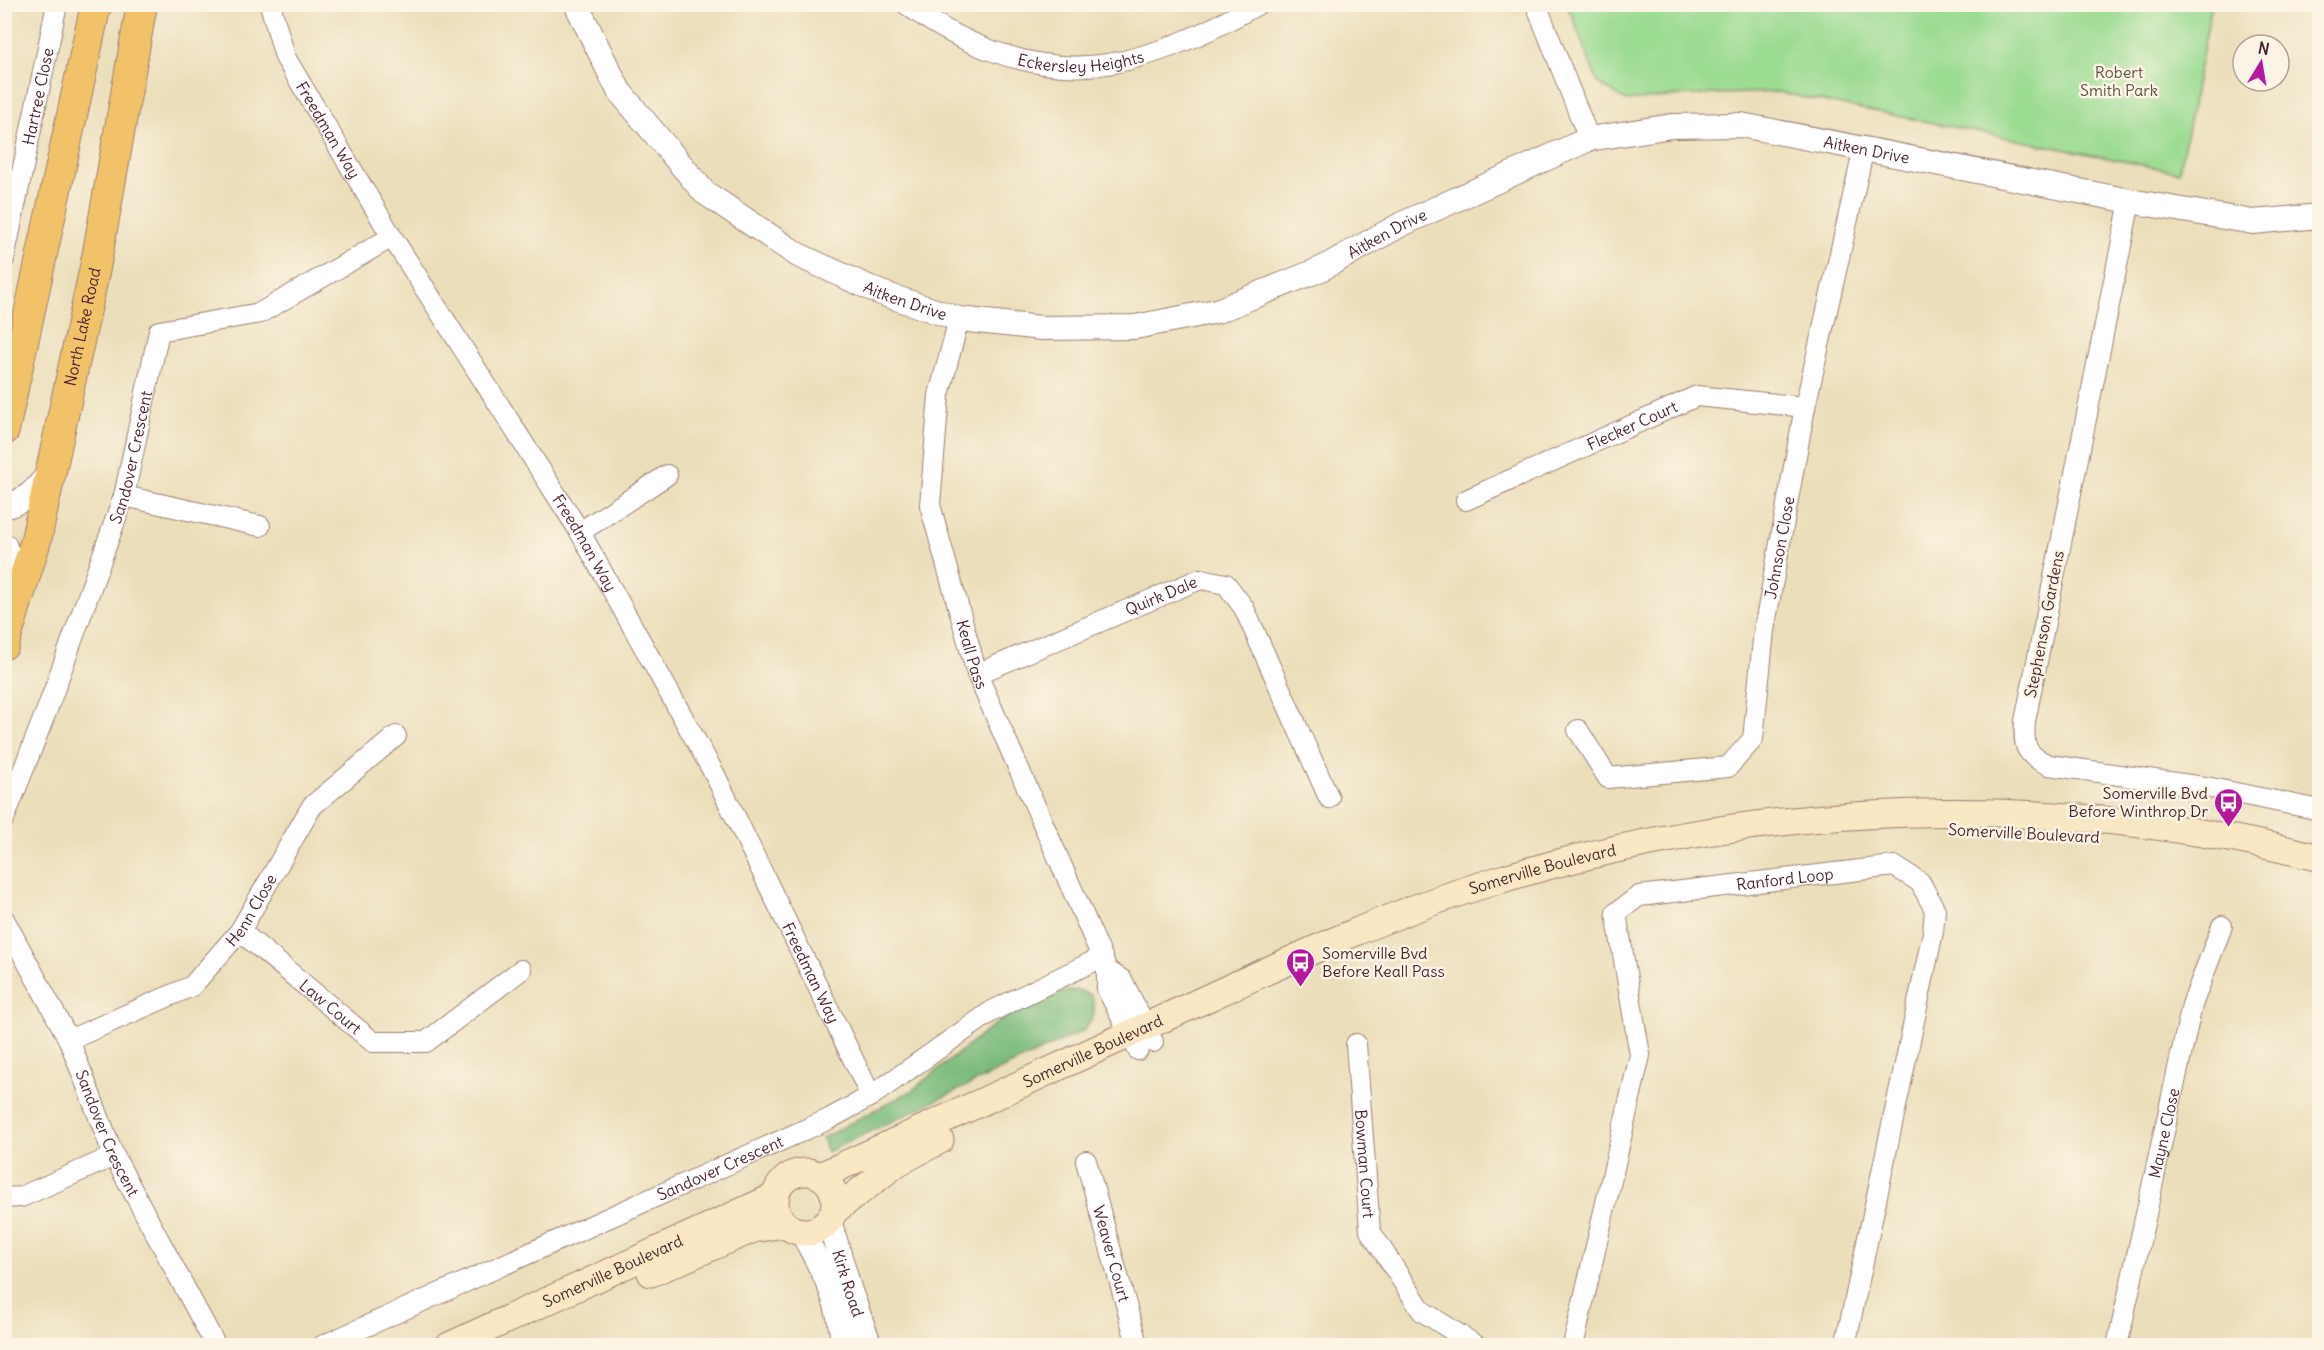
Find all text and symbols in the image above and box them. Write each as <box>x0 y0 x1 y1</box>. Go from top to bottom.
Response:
north arrow <box>2231 33 2291 93</box>
text: N <box>2257 37 2271 59</box>
street label: Hartree Close <box>18 46 58 147</box>
street label: Eckersley Heights <box>1016 46 1146 76</box>
park label: Robert Smith Park <box>2080 62 2158 100</box>
street label: Freedman Way <box>292 78 365 182</box>
street label: Aitken Drive <box>1822 131 1911 168</box>
street label: Aitken Drive <box>1344 204 1430 262</box>
street label: North Lake Road <box>60 266 105 388</box>
street label: Aitken Drive <box>861 276 950 324</box>
street label: Sandover Crescent <box>105 388 156 526</box>
street label: Flecker Court <box>1584 396 1681 454</box>
street label: Freedman Way <box>548 490 621 595</box>
street label: Johnson Close <box>1760 495 1798 601</box>
street label: Stephenson Gardens <box>2020 549 2068 699</box>
street label: Quirk Dale <box>1122 571 1200 620</box>
street label: Keall Pass <box>952 617 992 692</box>
place label: Somerville Bvd Before Winthrop Dr <box>2068 783 2208 821</box>
bus stop icon: Somerville Bvd Before Winthrop Dr <box>2213 786 2245 828</box>
street label: Somerville Boulevard <box>1948 819 2100 847</box>
street label: Somerville Boulevard <box>1466 840 1618 899</box>
street label: Ranford Loop <box>1735 863 1834 894</box>
street label: Henn Close <box>221 870 281 950</box>
street label: Freedman Way <box>778 919 844 1026</box>
place label: Somerville Bvd Before Keall Pass <box>1322 943 1445 981</box>
bus stop icon: Somerville Bvd Before Keall Pass <box>1285 946 1317 988</box>
street label: Law Court <box>295 975 366 1039</box>
street label: Somerville Boulevard <box>1020 1010 1166 1092</box>
street label: Sandover Crescent <box>72 1067 144 1200</box>
street label: Mayne Close <box>2144 1086 2183 1180</box>
street label: Bowman Court <box>1351 1109 1379 1219</box>
street label: Sandover Crescent <box>654 1131 787 1205</box>
street label: Weaver Court <box>1089 1203 1135 1304</box>
street label: Somerville Boulevard <box>539 1230 686 1312</box>
street label: Kirk Road <box>828 1247 869 1320</box>

